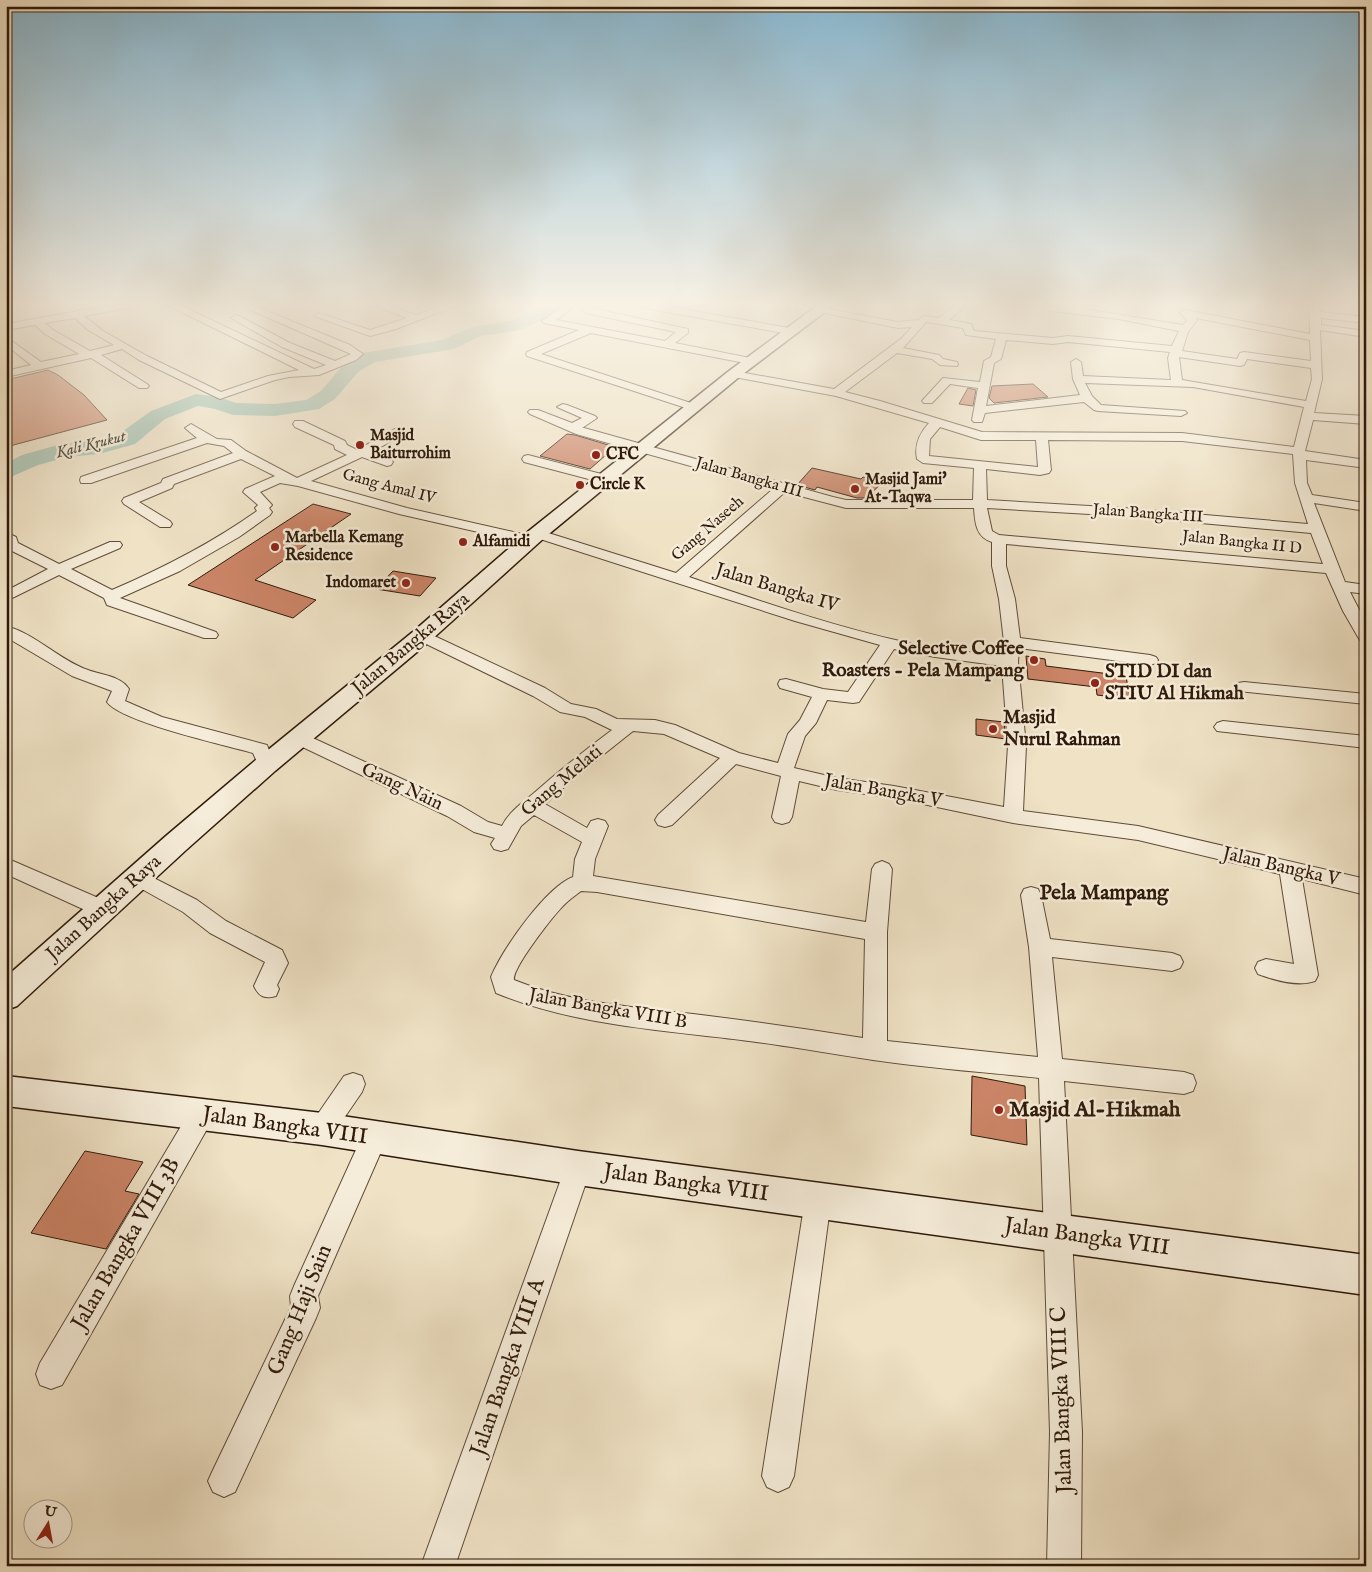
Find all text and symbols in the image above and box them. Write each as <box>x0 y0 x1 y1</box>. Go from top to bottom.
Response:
water label: Kali Krukut <box>53 426 129 464</box>
place label: Masjid Baiturrohim <box>370 426 452 464</box>
marker: Masjid Baiturrohim <box>354 439 366 451</box>
place label: CFC <box>606 445 640 465</box>
marker: CFC <box>590 449 602 461</box>
street label: Jalan Bangka III <box>691 453 805 503</box>
street label: Gang Amal IV <box>340 465 438 509</box>
place label: Masjid Jami' At-Taqwa <box>864 470 947 508</box>
place label: Circle K <box>590 475 647 495</box>
marker: Circle K <box>574 479 586 491</box>
marker: Masjid Jami' At-Taqwa <box>849 483 861 495</box>
street label: Gang Naseeh <box>668 492 749 566</box>
street label: Jalan Bangka III <box>1090 500 1204 528</box>
street label: Jalan Bangka II D <box>1179 527 1303 559</box>
place label: Marbella Kemang Residence <box>285 528 405 566</box>
place label: Alfamidi <box>472 532 531 552</box>
marker: Alfamidi <box>457 536 469 548</box>
marker: Marbella Kemang Residence <box>269 541 281 553</box>
street label: Jalan Bangka IV <box>711 557 842 618</box>
place label: Indomaret <box>325 573 397 593</box>
marker: Indomaret <box>400 577 412 589</box>
street label: Jalan Bangka Raya <box>346 587 475 702</box>
place label: Selective Coffee Roasters - Pela Mampang <box>822 637 1025 683</box>
marker: Selective Coffee Roasters - Pela Mampang <box>1028 654 1040 666</box>
place label: STID DI dan STIU Al Hikmah <box>1105 660 1245 706</box>
marker: STID DI dan STIU Al Hikmah <box>1089 677 1101 689</box>
place label: Masjid Nurul Rahman <box>1002 706 1121 752</box>
marker: Masjid Nurul Rahman <box>987 723 999 735</box>
street label: Gang Melati <box>516 740 608 822</box>
street label: Gang Nain <box>357 758 447 816</box>
street label: Jalan Bangka V <box>820 768 944 813</box>
street label: Jalan Bangka V <box>1218 841 1342 892</box>
street label: Jalan Bangka Raya <box>40 849 167 967</box>
district label: Pela Mampang <box>1040 880 1169 907</box>
street label: Jalan Bangka VIII B <box>525 983 689 1035</box>
place label: Masjid Al-Hikmah <box>1009 1096 1181 1124</box>
street label: Jalan Bangka VIII <box>198 1100 369 1151</box>
marker: Masjid Al-Hikmah <box>993 1104 1005 1116</box>
street label: Jalan Bangka VIII 3B <box>64 1153 187 1338</box>
street label: Jalan Bangka VIII <box>599 1157 770 1208</box>
street label: Jalan Bangka VIII <box>1000 1211 1171 1262</box>
street label: Gang Haji Sain <box>261 1240 339 1379</box>
street label: Jalan Bangka VIII A <box>463 1273 552 1462</box>
street label: Jalan Bangka VIII C <box>1045 1306 1079 1497</box>
north arrow <box>22 1500 72 1550</box>
text: U <box>42 1502 59 1522</box>

